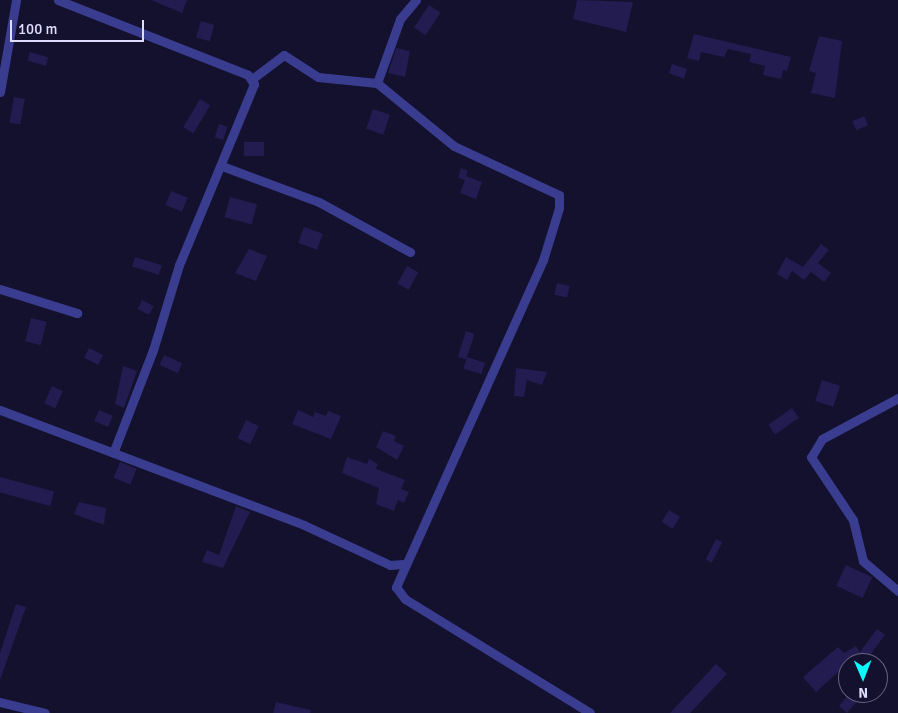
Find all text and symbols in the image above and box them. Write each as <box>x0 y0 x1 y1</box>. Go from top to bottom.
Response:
scale bar <box>12 10 146 42</box>
text: 100 m <box>18 20 58 38</box>
north arrow <box>838 653 888 703</box>
text: N <box>858 684 868 701</box>

